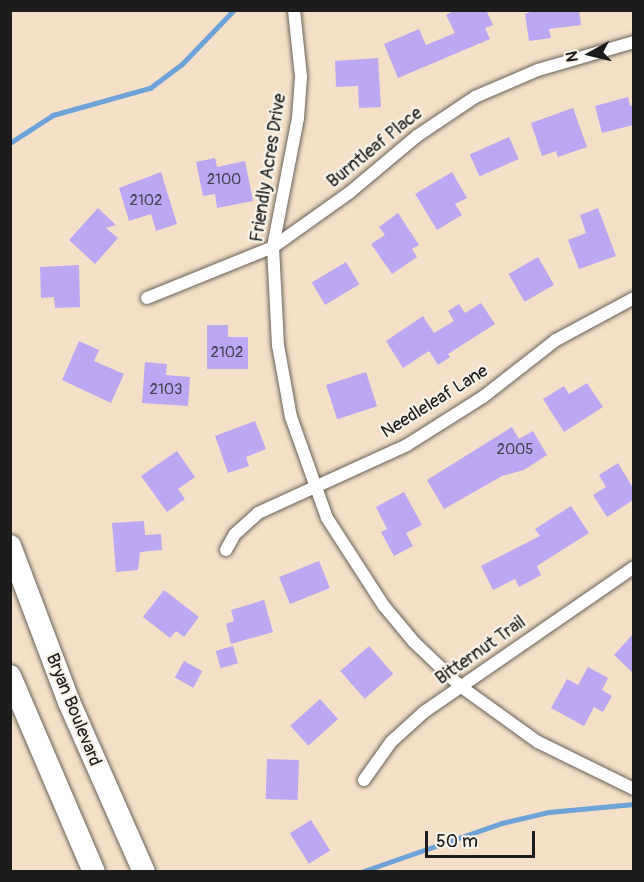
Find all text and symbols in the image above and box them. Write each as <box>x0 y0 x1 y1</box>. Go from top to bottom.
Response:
north arrow <box>560 24 620 84</box>
text: N <box>562 50 583 63</box>
street label: Friendly Acres Drive <box>247 92 291 244</box>
street label: Burntleaf Place <box>323 103 427 193</box>
house number: 2100 <box>207 171 241 189</box>
house number: 2102 <box>130 192 162 210</box>
house number: 2102 <box>211 344 243 362</box>
street label: Needleleaf Lane <box>378 361 492 443</box>
house number: 2103 <box>150 381 182 399</box>
house number: 2005 <box>496 441 534 459</box>
street label: Bitternut Trail <box>432 612 530 690</box>
street label: Bryan Boulevard <box>41 650 105 770</box>
scale bar <box>428 819 538 857</box>
text: 50 m <box>436 830 478 853</box>

